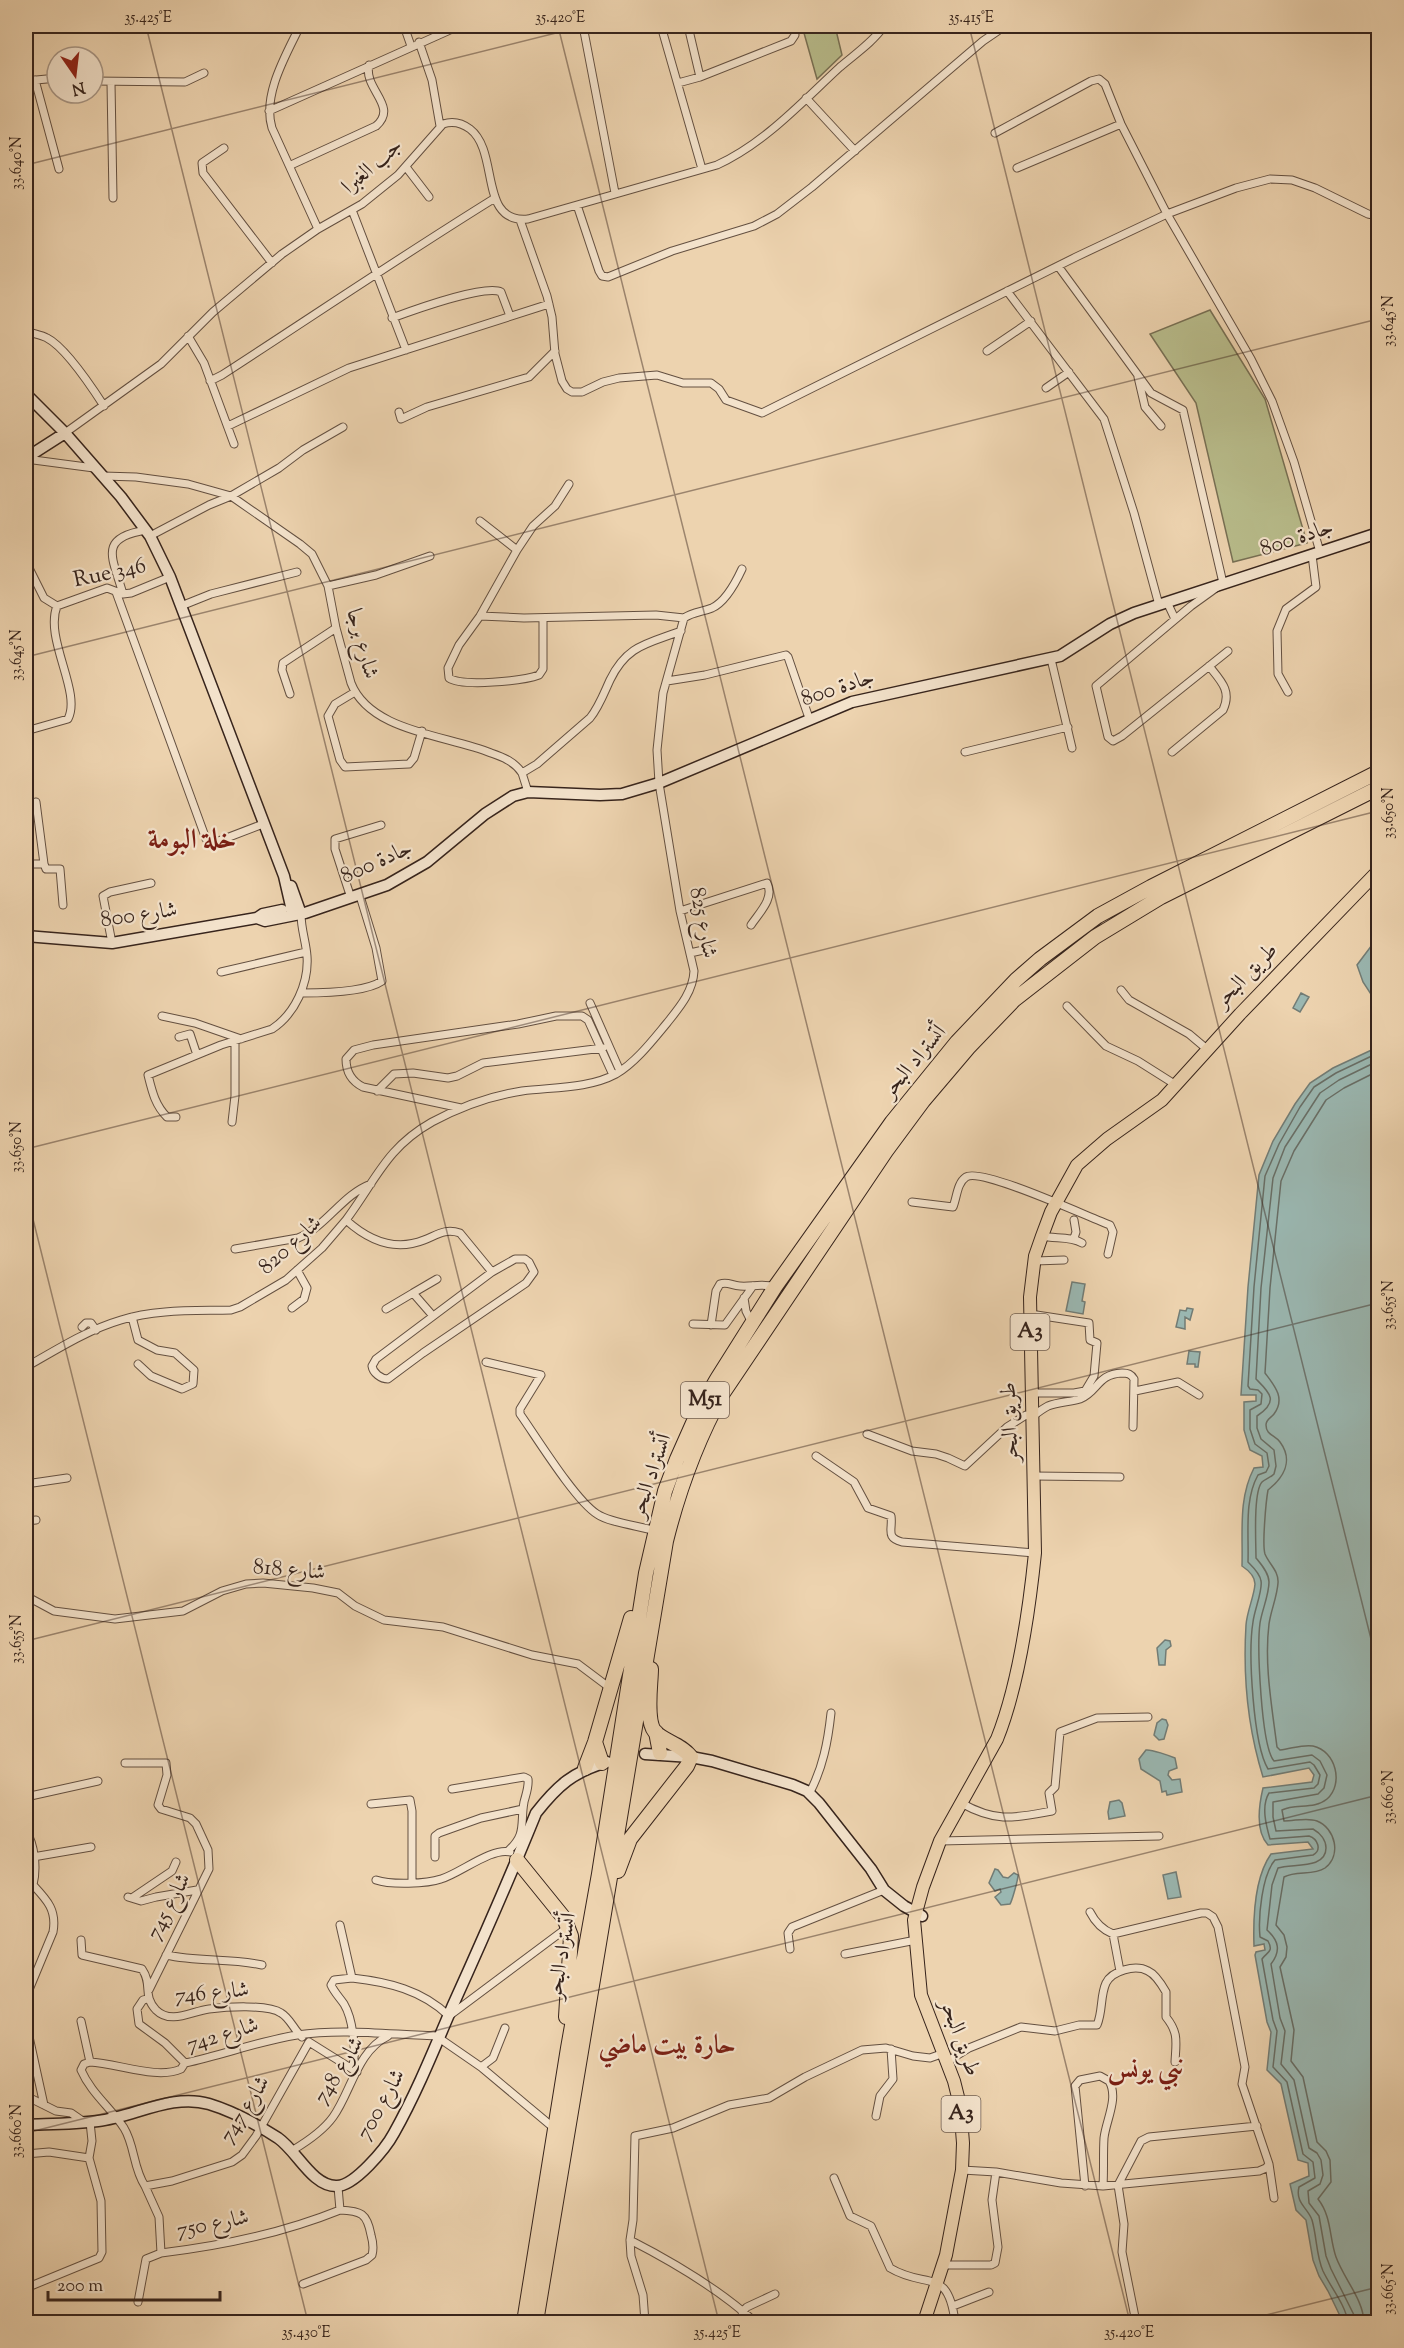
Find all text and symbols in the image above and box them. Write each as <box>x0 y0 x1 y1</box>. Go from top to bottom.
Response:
text: 35.425°E <box>124 8 172 29</box>
text: 35.420°E <box>535 8 585 29</box>
text: 35.415°E <box>948 8 994 29</box>
north arrow <box>45 45 105 105</box>
text: N <box>69 74 87 100</box>
street label: جب الغبرا <box>335 131 411 203</box>
text: 33.640°N <box>7 136 28 190</box>
text: 33.645°N <box>1379 295 1400 347</box>
street label: جادة 800 <box>1256 512 1338 566</box>
street label: Rue 346 <box>71 551 149 597</box>
street label: شارع برجا <box>336 605 386 683</box>
text: 33.645°N <box>7 629 28 681</box>
street label: جادة 800 <box>797 662 879 716</box>
text: 33.650°N <box>1379 787 1400 839</box>
district label: خلة البومة <box>148 821 236 861</box>
street label: جادة 800 <box>336 833 418 893</box>
street label: شارع 825 <box>679 885 725 961</box>
street label: شارع 800 <box>99 895 179 937</box>
street label: طريق البحر <box>1206 936 1286 1017</box>
street label: أتستراد البحر <box>872 1016 956 1107</box>
text: 33.650°N <box>7 1121 28 1173</box>
street label: شارع 820 <box>252 1209 330 1283</box>
text: 33.655°N <box>1379 1280 1400 1330</box>
road number: A3 <box>1010 1314 1050 1350</box>
road number: M51 <box>681 1382 729 1418</box>
street label: طريق البحر <box>994 1382 1028 1464</box>
street label: أتستراد البحر <box>620 1428 682 1524</box>
street label: شارع 818 <box>252 1552 326 1590</box>
text: 33.655°N <box>7 1614 28 1664</box>
text: 33.660°N <box>1379 1770 1400 1824</box>
street label: شارع 745 <box>140 1868 200 1946</box>
street label: أتستراد البحر <box>537 1909 586 2004</box>
street label: شارع 746 <box>174 1975 250 2013</box>
street label: طريق البحر <box>930 1993 988 2081</box>
street label: شارع 742 <box>183 2010 263 2062</box>
district label: حارة بيت ماضي <box>598 2028 736 2068</box>
street label: شارع 748 <box>307 2031 373 2111</box>
district label: نبي يونس <box>1108 2052 1184 2091</box>
street label: شارع 700 <box>349 2064 415 2146</box>
street label: شارع 747 <box>213 2070 279 2150</box>
road number: A3 <box>942 2096 980 2132</box>
text: 33.660°N <box>7 2104 28 2158</box>
street label: شارع 750 <box>174 2202 252 2248</box>
text: 33.665°N <box>1379 2263 1400 2315</box>
scale bar <box>48 2264 220 2302</box>
text: 200 m <box>57 2274 103 2300</box>
text: 35.430°E <box>281 2323 331 2344</box>
text: 35.425°E <box>693 2323 741 2344</box>
text: 35.420°E <box>1104 2323 1154 2344</box>

